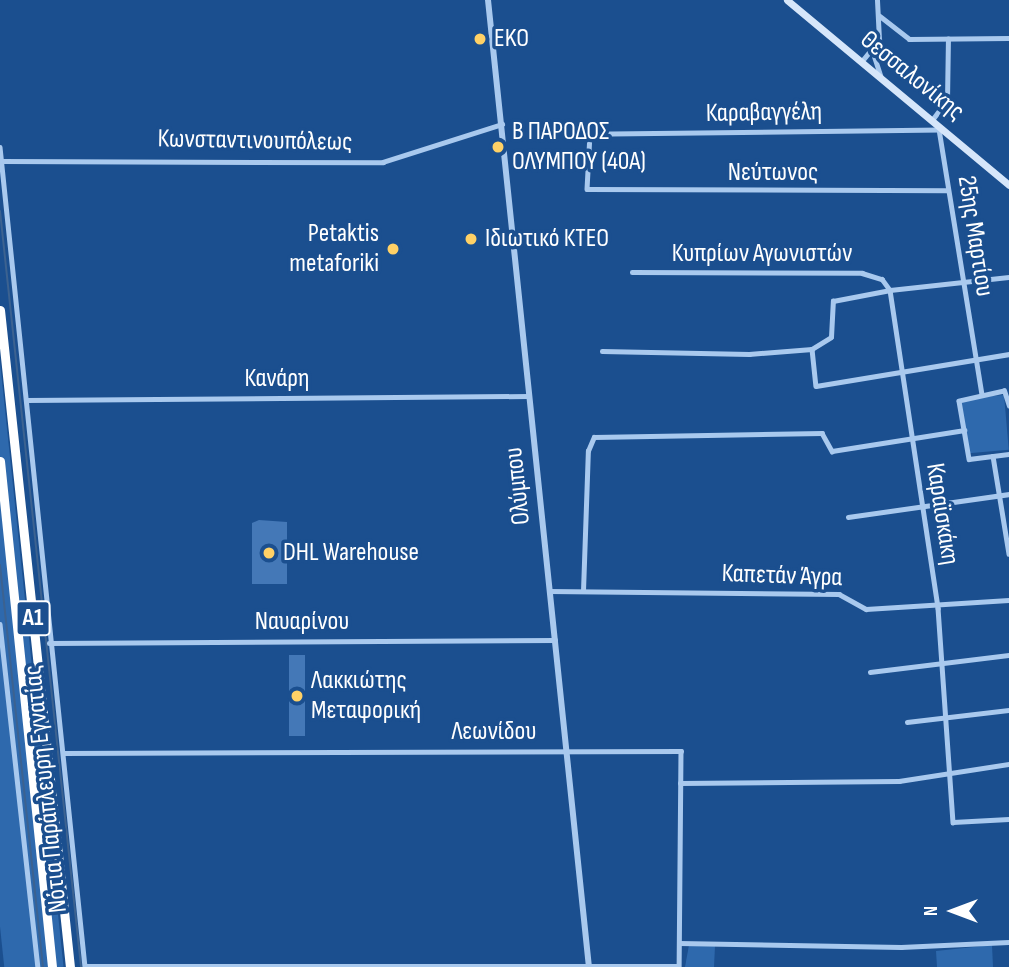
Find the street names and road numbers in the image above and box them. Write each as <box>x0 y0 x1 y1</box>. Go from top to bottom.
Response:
street label: Θεσσαλονίκης <box>854 24 970 128</box>
street label: Καραβαγγέλη <box>706 96 822 130</box>
street label: Κωνσταντινουπόλεως <box>157 124 353 158</box>
street label: Νεύτωνος <box>728 157 818 189</box>
street label: 25ης Μαρτίου <box>950 173 1000 299</box>
street label: Κυπρίων Αγωνιστών <box>672 238 852 270</box>
street label: Κανάρη <box>245 363 309 395</box>
street label: Ολύμπου <box>498 446 538 526</box>
street label: Καραϊσκάκη <box>919 461 965 567</box>
street label: Καπετάν Άγρα <box>721 558 843 594</box>
road number: Α1 <box>16 598 50 638</box>
street label: Ναυαρίνου <box>255 606 349 638</box>
street label: Νότια Παράπλευρη Εγνατίας <box>17 664 75 914</box>
street label: Λεωνίδου <box>452 716 536 748</box>

